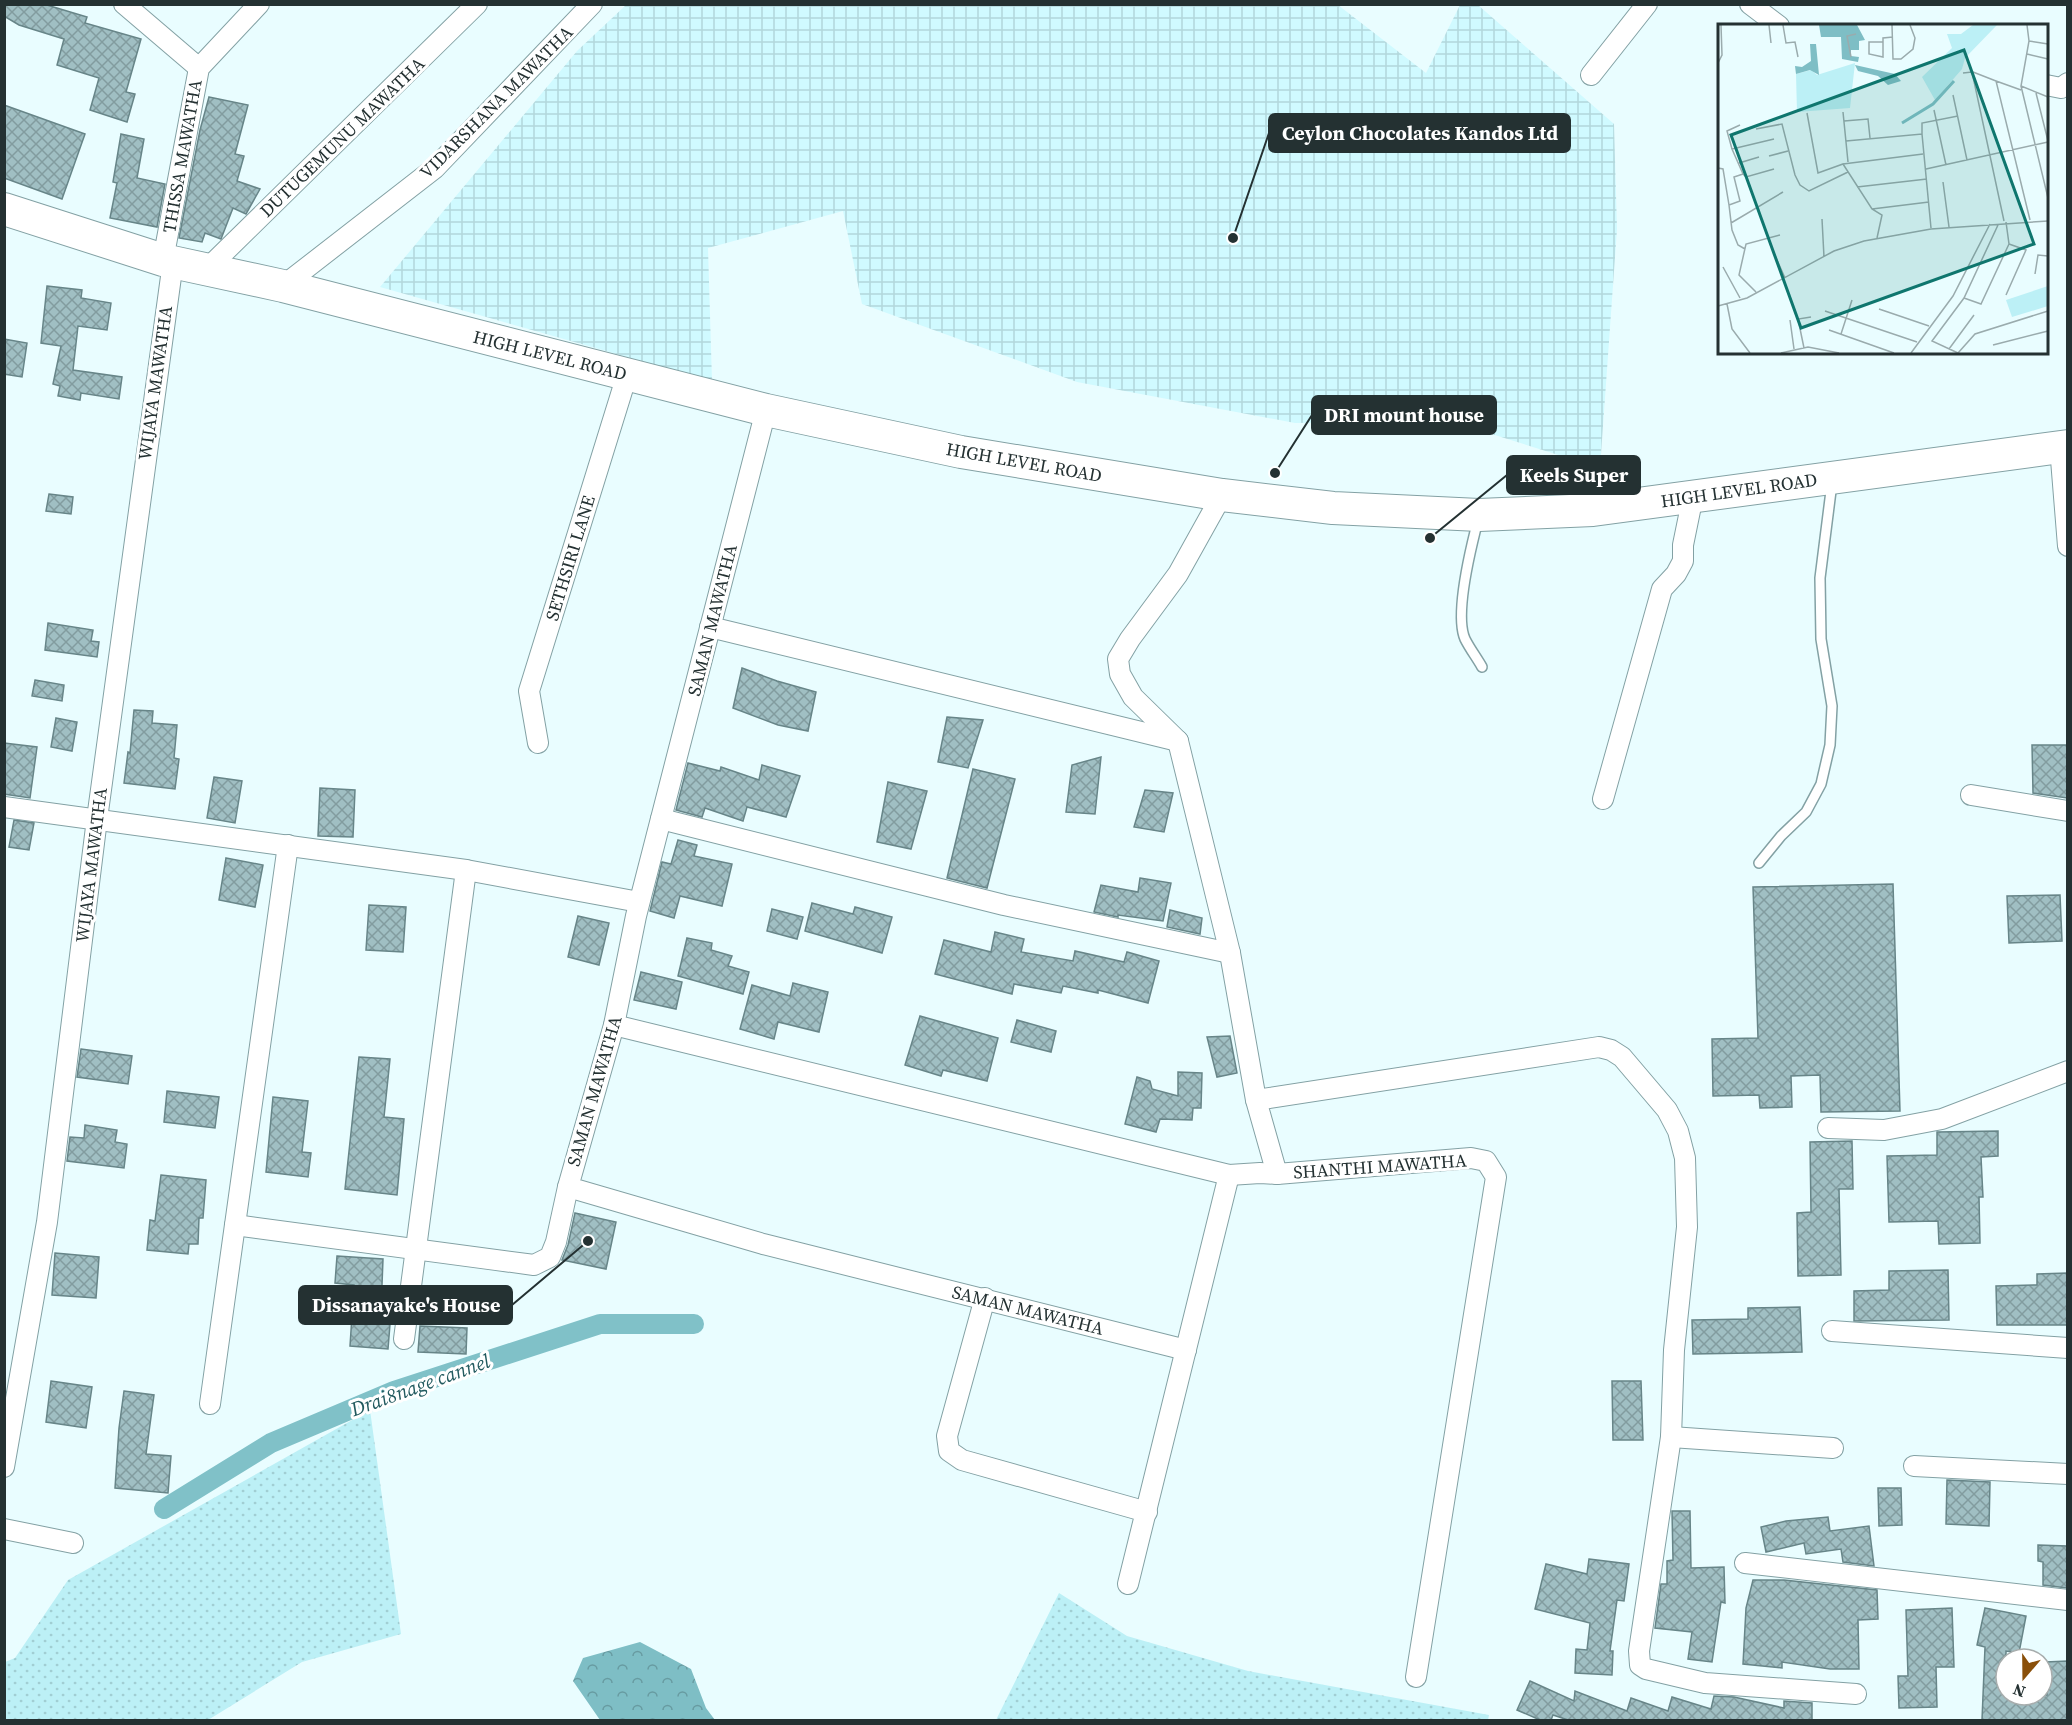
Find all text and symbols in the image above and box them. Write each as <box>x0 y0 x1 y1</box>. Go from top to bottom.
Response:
street label: VIDARSHANA MAWATHA <box>414 20 578 184</box>
inset map <box>1718 24 2048 354</box>
street label: DUTUGEMUNU MAWATHA <box>254 51 430 223</box>
street label: THISSA MAWATHA <box>156 77 208 235</box>
callout: Ceylon Chocolates Kandos Ltd <box>1269 114 1570 152</box>
text: Ceylon Chocolates Kandos Ltd <box>1282 119 1558 147</box>
street label: WIJAYA MAWATHA <box>132 304 178 462</box>
street label: HIGH LEVEL ROAD <box>470 324 630 386</box>
callout: DRI mount house <box>1312 396 1496 434</box>
text: DRI mount house <box>1324 401 1484 429</box>
street label: HIGH LEVEL ROAD <box>944 436 1104 488</box>
callout: Keels Super <box>1507 456 1640 494</box>
text: Keels Super <box>1520 461 1629 489</box>
street label: HIGH LEVEL ROAD <box>1659 467 1819 513</box>
street label: SETHSIRI LANE <box>539 492 601 624</box>
street label: SAMAN MAWATHA <box>681 541 743 699</box>
street label: WIJAYA MAWATHA <box>69 786 113 944</box>
street label: SAMAN MAWATHA <box>561 1013 627 1169</box>
street label: SHANTHI MAWATHA <box>1292 1147 1468 1185</box>
street label: SAMAN MAWATHA <box>949 1279 1107 1341</box>
callout: Dissanayake's House <box>299 1286 512 1324</box>
text: Dissanayake's House <box>312 1291 500 1319</box>
water label: Drai8nage cannel <box>346 1347 494 1424</box>
north arrow <box>1994 1647 2054 1707</box>
text: N <box>2009 1679 2028 1703</box>

